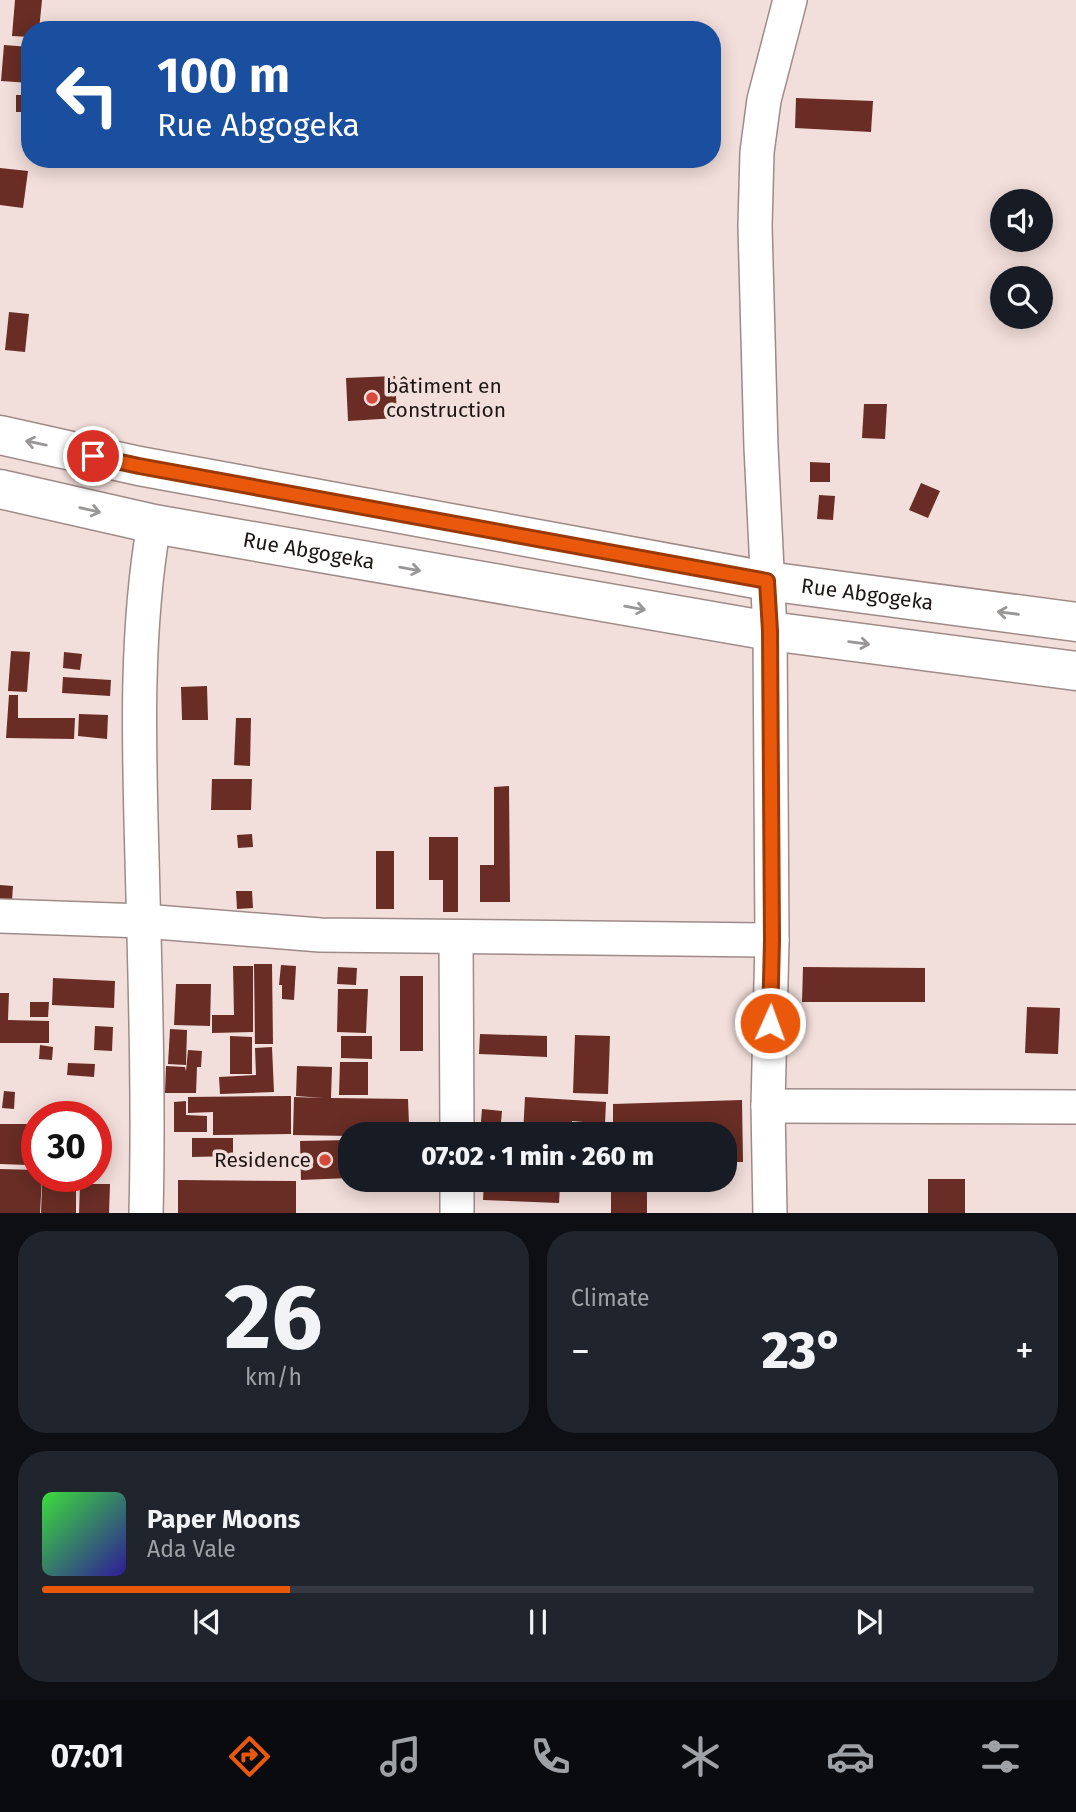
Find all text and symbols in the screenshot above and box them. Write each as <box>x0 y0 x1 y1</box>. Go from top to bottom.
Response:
text: 100 m <box>157 46 290 105</box>
icon: left <box>42 49 133 140</box>
text: Rue Abgogeka <box>157 106 360 144</box>
map controls <box>990 189 1053 329</box>
button: sound <box>990 189 1053 252</box>
button: search <box>990 266 1053 329</box>
place label: bâtiment en construction <box>386 373 506 423</box>
marker: bâtiment en construction <box>364 390 380 406</box>
pin <box>63 426 123 486</box>
one-way arrow <box>25 436 48 450</box>
icon: arrive <box>74 437 112 475</box>
one-way arrow <box>78 504 101 517</box>
street label: Rue Abgogeka <box>241 527 377 575</box>
one-way arrow <box>399 563 421 576</box>
street label: Rue Abgogeka <box>799 573 935 616</box>
one-way arrow <box>623 601 646 615</box>
one-way arrow <box>997 606 1020 619</box>
one-way arrow <box>847 636 870 649</box>
position arrow <box>733 986 807 1060</box>
speed limit sign: 30 <box>21 1101 112 1192</box>
text: 07:02 · 1 min · 260 m <box>421 1141 654 1172</box>
place label: Residence <box>214 1147 311 1173</box>
marker: Residence <box>317 1152 333 1168</box>
text: 26 <box>224 1263 323 1372</box>
text: Climate <box>571 1284 650 1312</box>
text: 23° <box>762 1319 843 1382</box>
text: − <box>571 1328 590 1374</box>
text: + <box>1015 1328 1034 1374</box>
text: km/h <box>245 1363 302 1391</box>
text: Paper Moons <box>147 1504 300 1535</box>
text: Ada Vale <box>147 1535 236 1563</box>
icon: previous <box>188 1603 226 1641</box>
icon: pause <box>519 1603 557 1641</box>
icon: next <box>850 1603 888 1641</box>
icon: directions <box>225 1732 274 1781</box>
icon: music <box>376 1732 425 1781</box>
icon: phone <box>526 1732 575 1781</box>
icon: climate <box>676 1732 725 1781</box>
icon: car <box>826 1732 875 1781</box>
icon: filters <box>976 1732 1025 1781</box>
text: 07:01 <box>51 1737 124 1775</box>

